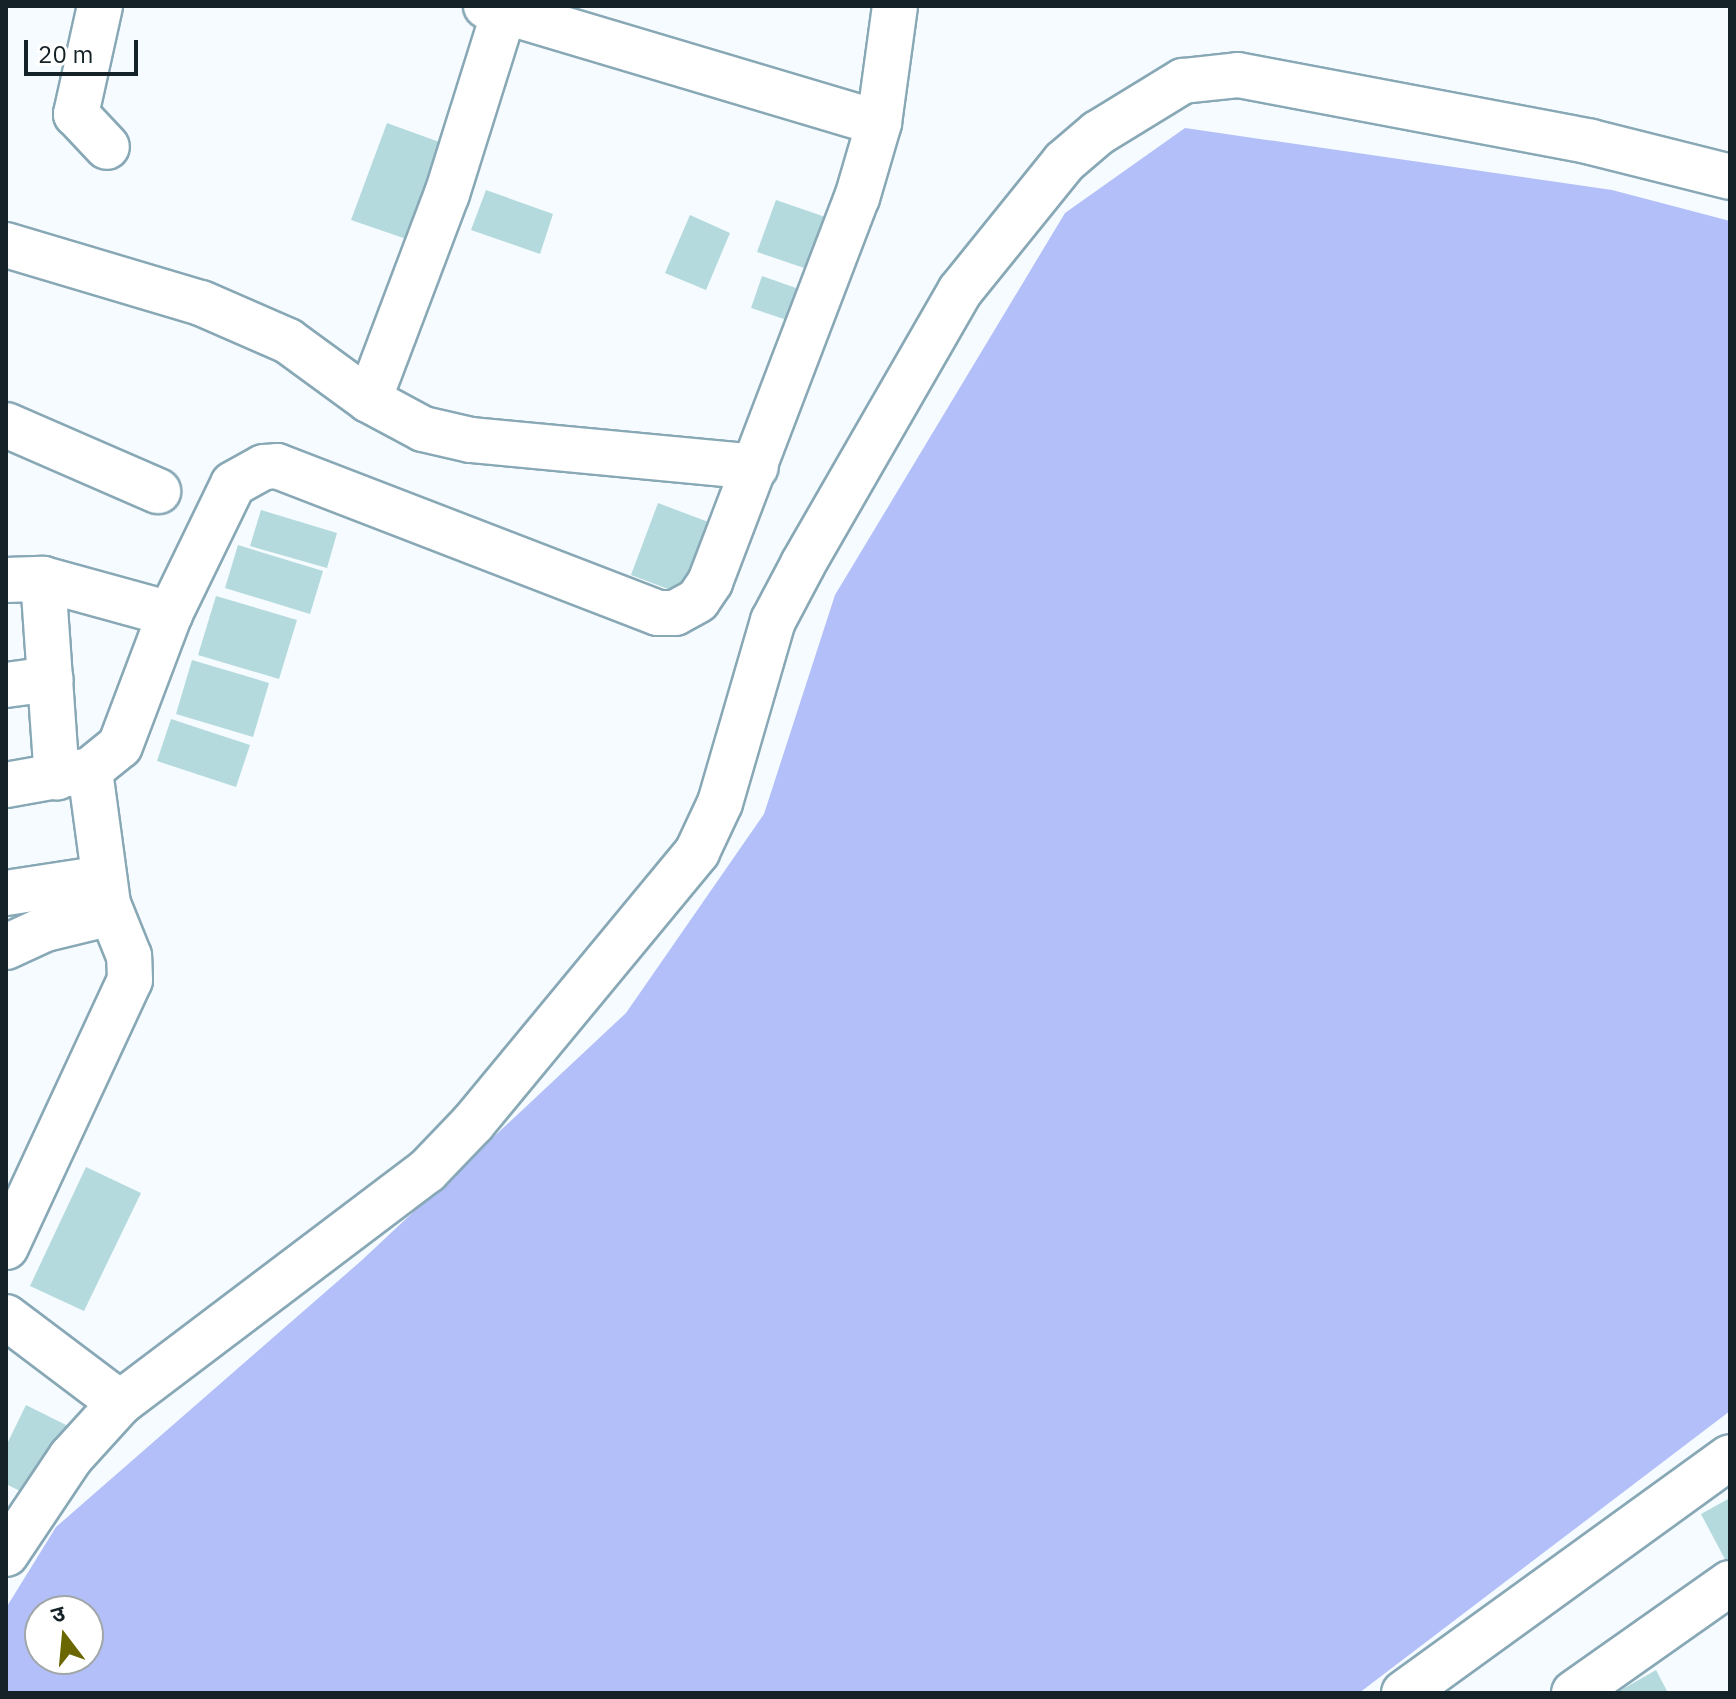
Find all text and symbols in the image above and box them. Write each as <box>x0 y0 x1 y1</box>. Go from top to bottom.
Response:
scale bar <box>28 24 142 74</box>
text: 20 m <box>38 38 93 70</box>
north arrow <box>24 1595 104 1675</box>
text: उ <box>48 1598 68 1629</box>

